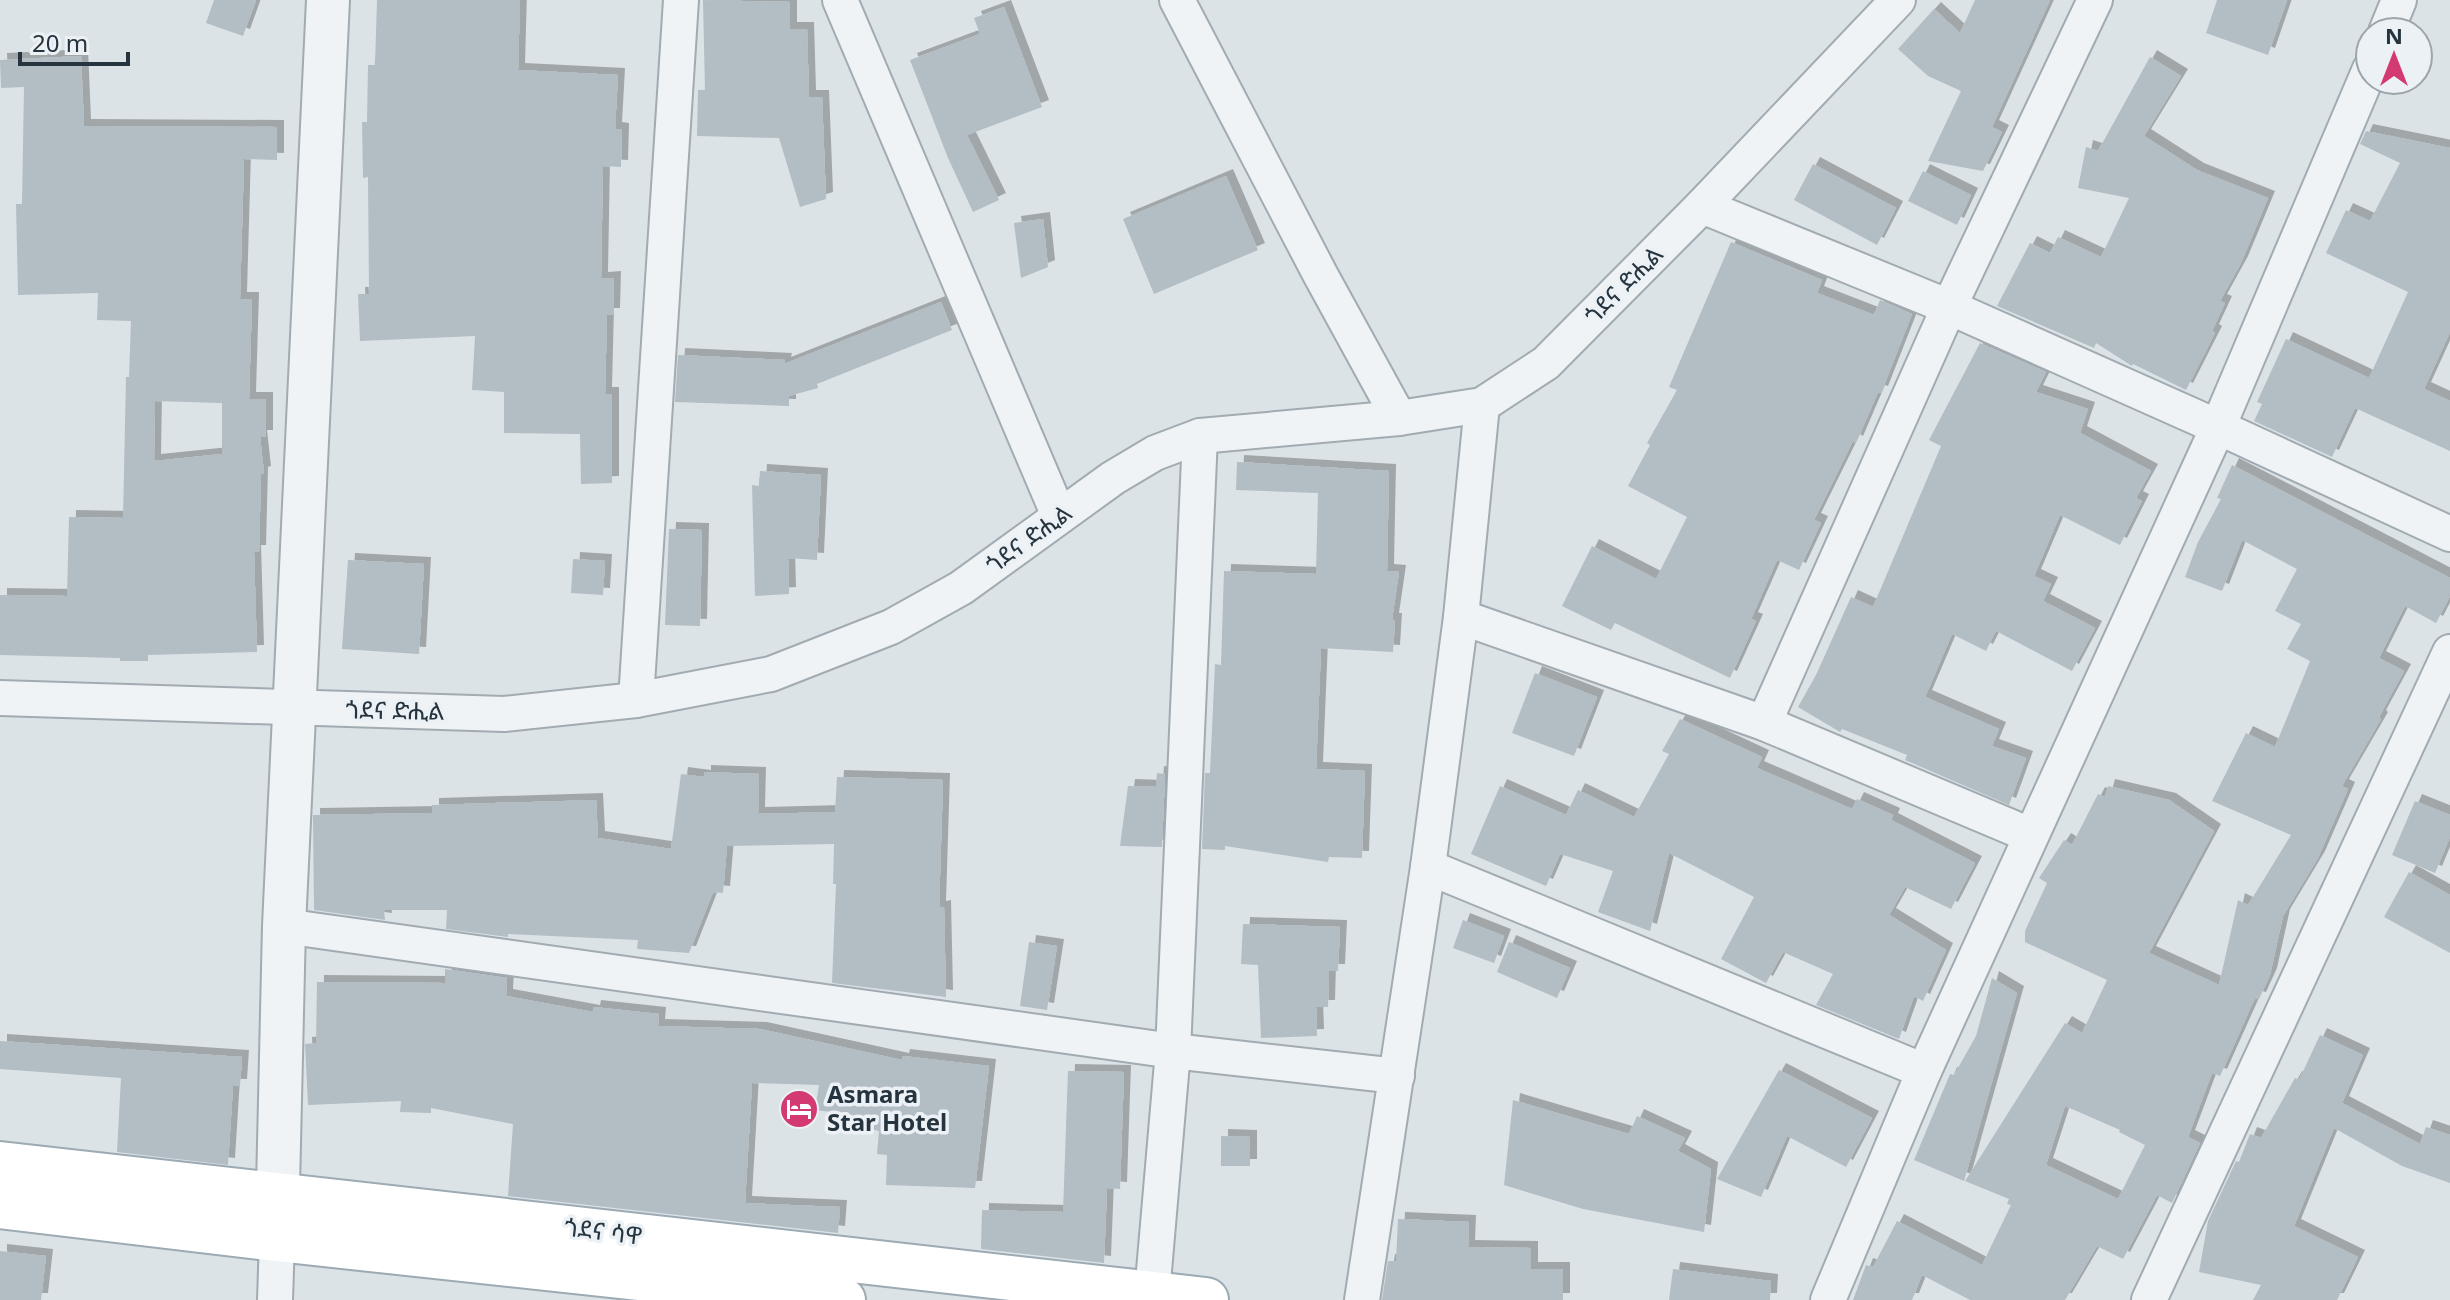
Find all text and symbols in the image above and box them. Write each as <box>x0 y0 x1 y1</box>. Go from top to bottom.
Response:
scale bar <box>20 16 128 66</box>
north arrow <box>2354 16 2434 96</box>
text: N <box>2385 20 2403 50</box>
text: 20 m <box>32 26 88 59</box>
street label: ጎደና ድሒል <box>1576 237 1670 331</box>
street label: ጎደና ድሒል <box>978 495 1078 580</box>
street label: ጎደና ድሒል <box>345 692 445 727</box>
place label: Asmara Star Hotel <box>827 1077 947 1138</box>
hotel icon: Asmara Star Hotel <box>778 1088 820 1130</box>
street label: ጎደና ሳዋ <box>563 1209 644 1252</box>

